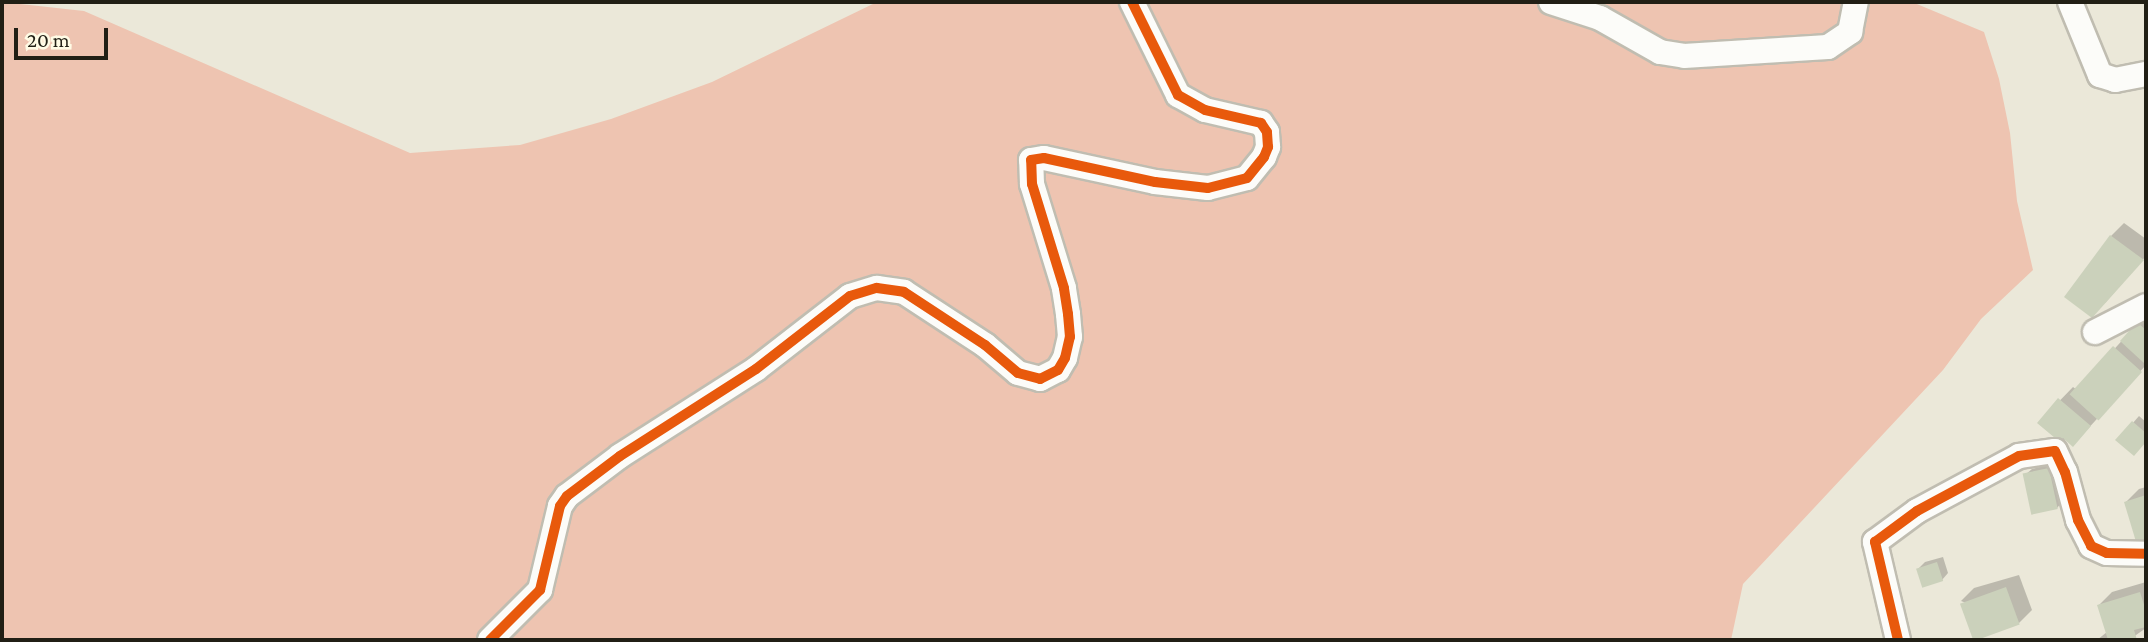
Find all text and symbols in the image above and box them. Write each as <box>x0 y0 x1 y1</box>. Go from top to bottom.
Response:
scale bar <box>18 14 112 58</box>
text: 20 m <box>27 28 70 52</box>

